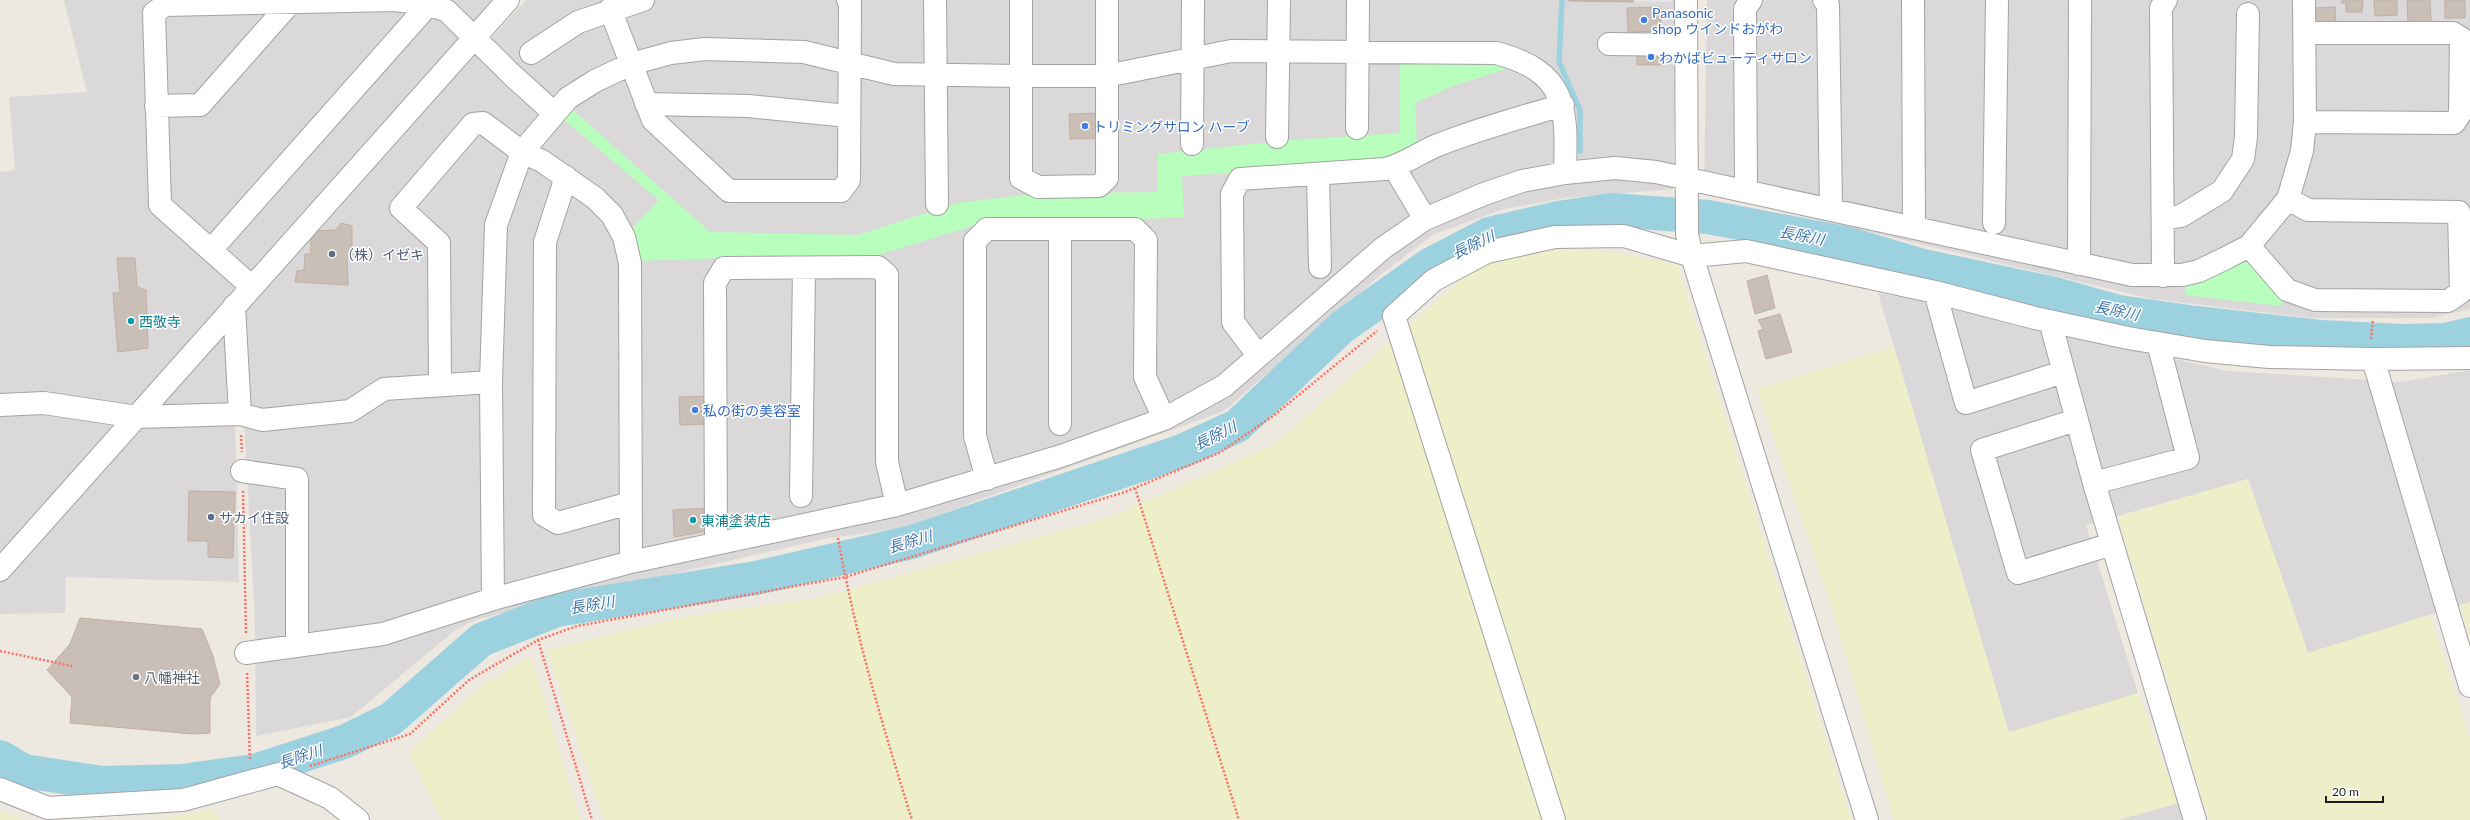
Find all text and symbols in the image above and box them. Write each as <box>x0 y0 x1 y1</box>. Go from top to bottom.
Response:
place label: Panasonic shop ウインドおがわ <box>1652 4 1783 37</box>
marker: Panasonic shop ウインドおがわ <box>1639 15 1649 25</box>
place label: わかばビューティサロン <box>1659 49 1812 66</box>
marker: わかばビューティサロン <box>1646 52 1656 62</box>
place label: トリミングサロン ハーブ <box>1093 118 1250 135</box>
marker: トリミングサロン ハーブ <box>1080 121 1090 131</box>
water label: 長除川 <box>1778 222 1828 249</box>
water label: 長除川 <box>1449 225 1499 262</box>
place label: （株）イゼキ <box>340 246 424 263</box>
marker: （株）イゼキ <box>327 249 337 259</box>
water label: 長除川 <box>2093 297 2143 324</box>
place label: 西敬寺 <box>139 313 181 330</box>
marker: 西敬寺 <box>126 316 136 326</box>
place label: 私の街の美容室 <box>703 402 801 419</box>
marker: 私の街の美容室 <box>690 405 700 415</box>
water label: 長除川 <box>1191 416 1241 453</box>
place label: サカイ住設 <box>219 509 289 526</box>
marker: サカイ住設 <box>206 512 216 522</box>
place label: 東浦塗装店 <box>701 512 771 529</box>
marker: 東浦塗装店 <box>688 515 698 525</box>
water label: 長除川 <box>886 526 936 556</box>
water label: 長除川 <box>568 591 618 616</box>
place label: 八幡神社 <box>144 669 200 686</box>
marker: 八幡神社 <box>131 672 141 682</box>
water label: 長除川 <box>276 740 326 772</box>
scale bar <box>2326 778 2383 804</box>
text: 20 m <box>2332 784 2359 799</box>

